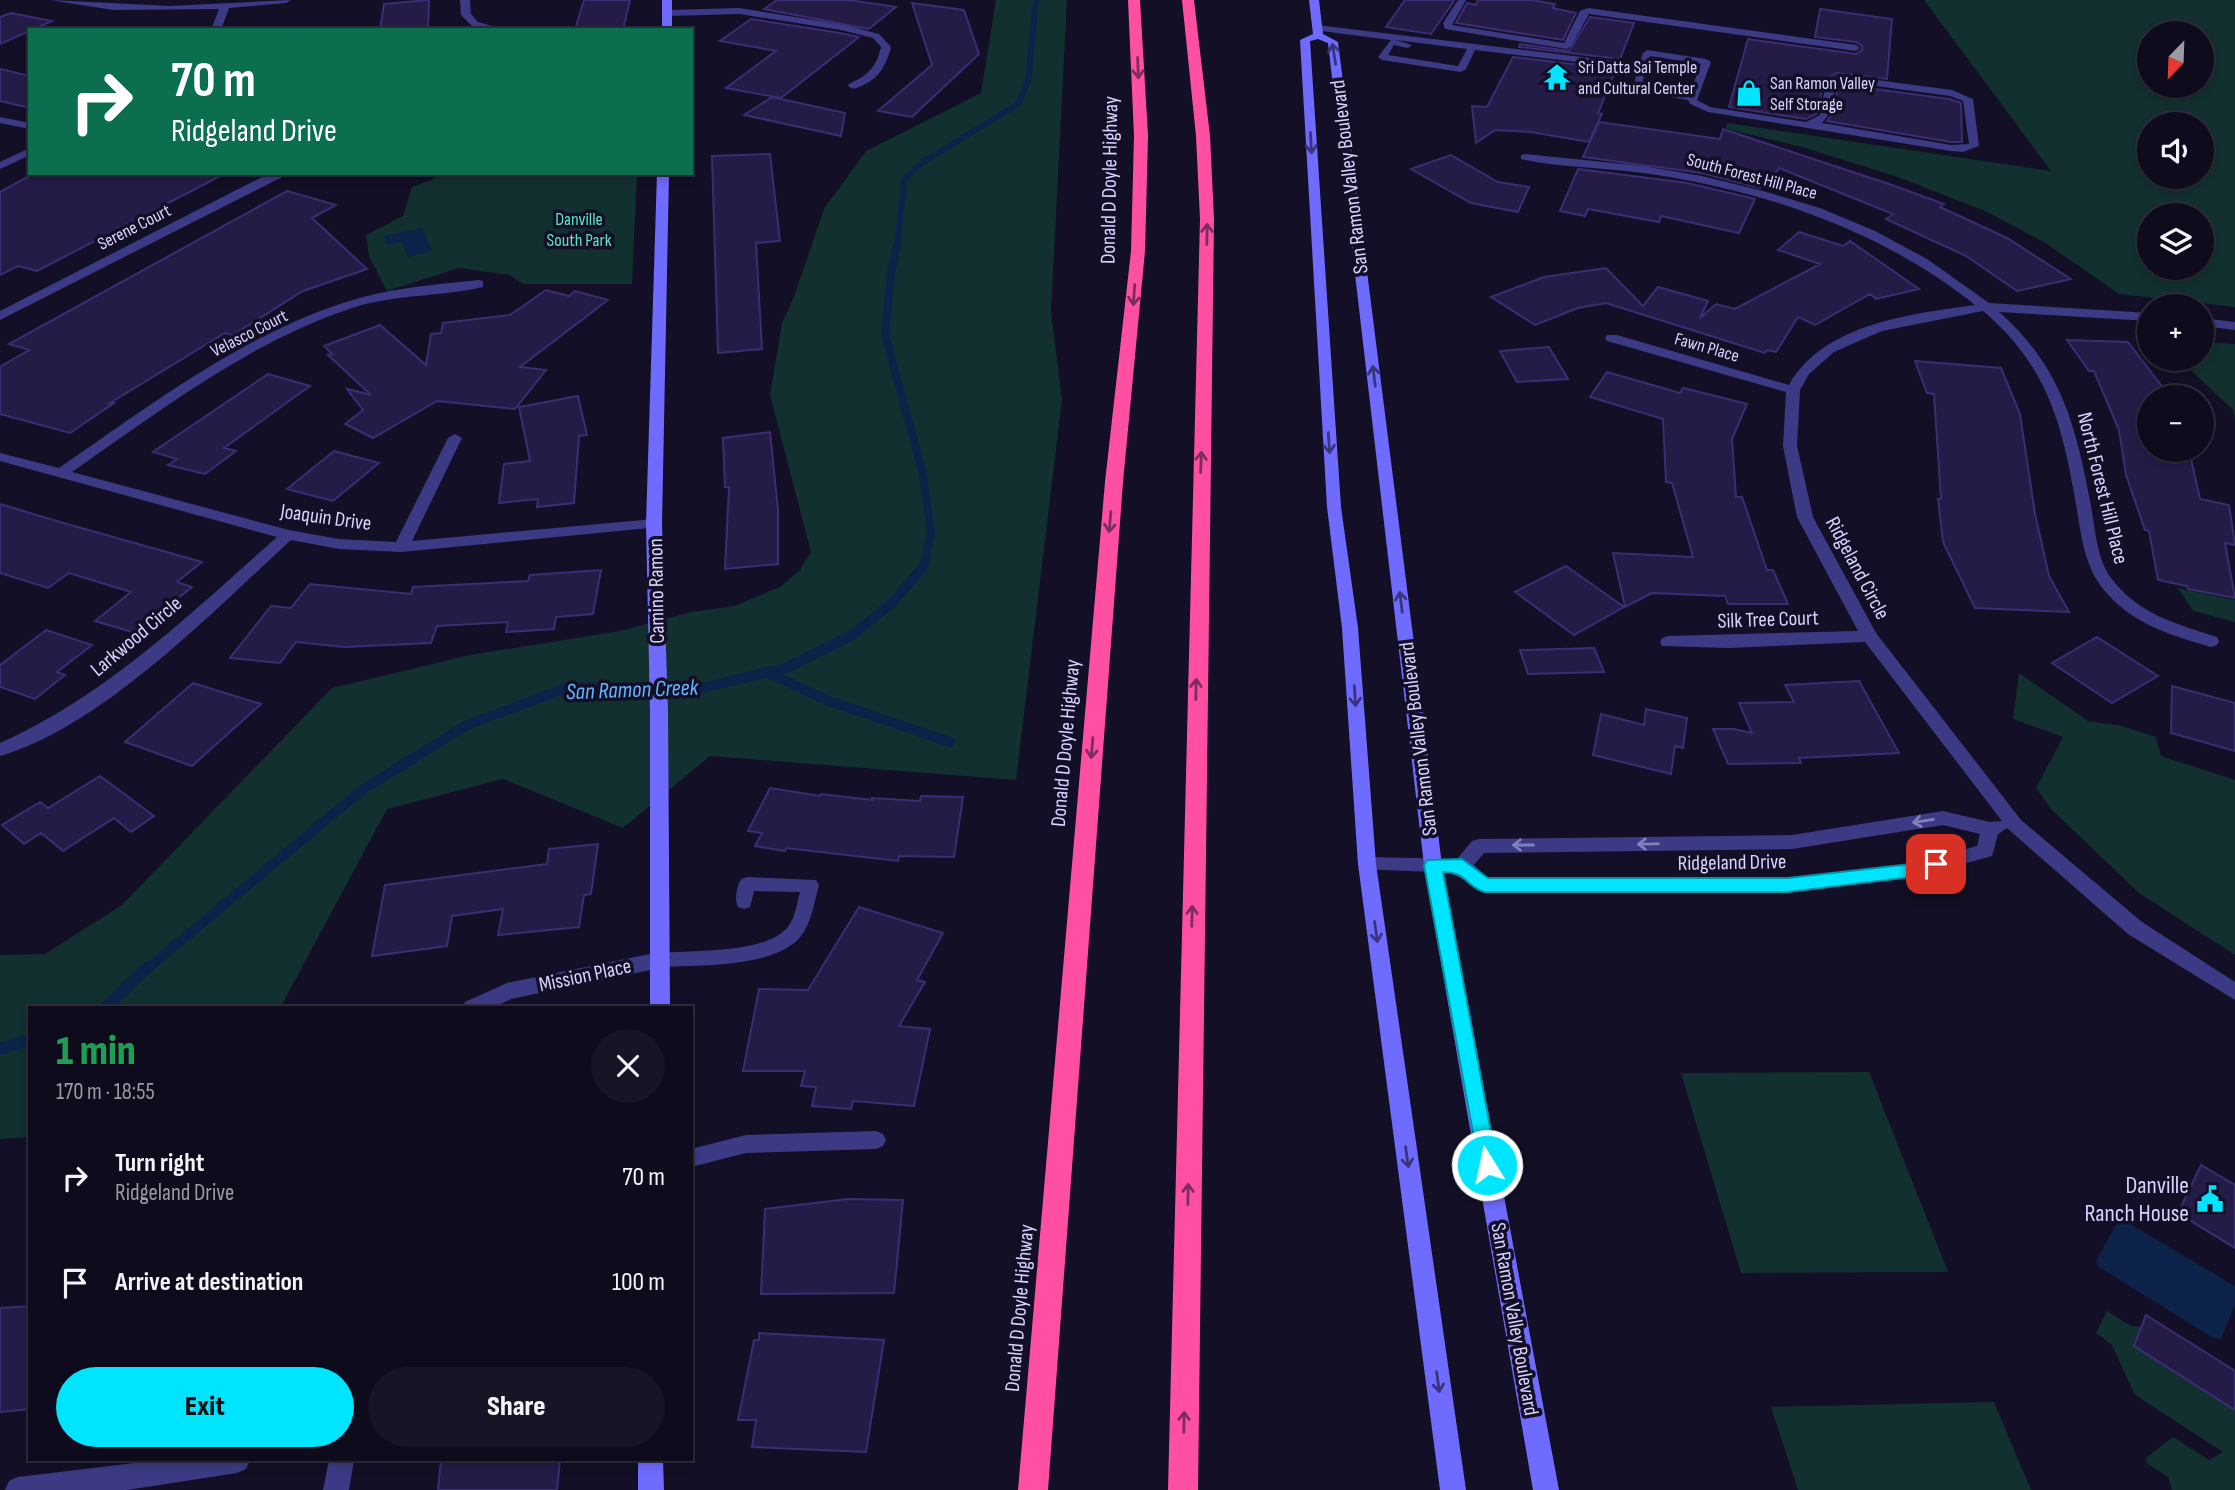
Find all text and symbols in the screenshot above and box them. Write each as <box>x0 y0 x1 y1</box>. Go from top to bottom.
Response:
north arrow <box>2137 21 2214 98</box>
map controls <box>2137 21 2214 462</box>
one-way arrow <box>1327 43 1340 65</box>
text: 70 m <box>171 52 256 111</box>
icon: right <box>56 56 147 147</box>
one-way arrow <box>1131 56 1144 79</box>
place label: Sri Datta Sai Temple and Cultural Center <box>1578 57 1697 99</box>
temple icon: Sri Datta Sai Temple and Cultural Center <box>1542 62 1572 92</box>
place label: San Ramon Valley Self Storage <box>1770 73 1875 115</box>
shop icon: San Ramon Valley Self Storage <box>1734 78 1764 108</box>
street label: San Ramon Valley Boulevard <box>1325 79 1374 275</box>
street label: Donald D Doyle Highway <box>1096 96 1123 264</box>
text: Ridgeland Drive <box>171 112 337 151</box>
button: sound <box>2137 112 2214 189</box>
one-way arrow <box>1304 131 1317 154</box>
street label: South Forest Hill Place <box>1684 149 1819 204</box>
street label: Serene Court <box>94 200 175 255</box>
button: layers <box>2137 203 2214 280</box>
park label: Danville South Park <box>546 209 612 251</box>
one-way arrow <box>1200 223 1213 246</box>
one-way arrow <box>1127 284 1140 306</box>
button: + <box>2137 294 2214 371</box>
street label: Velasco Court <box>207 305 292 362</box>
street label: Fawn Place <box>1672 328 1742 367</box>
one-way arrow <box>1367 366 1380 388</box>
button: − <box>2137 385 2214 462</box>
street label: North Forest Hill Place <box>2072 410 2133 567</box>
one-way arrow <box>1323 432 1336 454</box>
one-way arrow <box>1194 450 1207 473</box>
street label: Joaquin Drive <box>278 499 373 536</box>
one-way arrow <box>1103 510 1116 532</box>
street label: Ridgeland Circle <box>1820 513 1895 624</box>
street label: Camino Ramon <box>643 538 670 644</box>
street label: Larkwood Circle <box>86 591 187 682</box>
one-way arrow <box>1395 591 1408 614</box>
street label: Silk Tree Court <box>1717 605 1819 634</box>
street label: San Ramon Valley Boulevard <box>1394 641 1443 837</box>
street label: Donald D Doyle Highway <box>1046 658 1085 828</box>
water label: San Ramon Creek <box>565 674 700 706</box>
one-way arrow <box>1189 678 1203 701</box>
one-way arrow <box>1349 684 1362 706</box>
one-way arrow <box>1085 737 1098 759</box>
one-way arrow <box>1912 815 1935 828</box>
pin <box>1906 834 1966 894</box>
one-way arrow <box>1637 837 1660 851</box>
one-way arrow <box>1512 839 1535 852</box>
icon: arrive <box>1917 845 1955 883</box>
street label: Ridgeland Drive <box>1677 849 1787 876</box>
one-way arrow <box>1186 905 1199 928</box>
one-way arrow <box>1370 920 1383 942</box>
street label: Mission Place <box>537 954 634 997</box>
text: 1 min <box>56 1026 136 1077</box>
button: close <box>591 1029 665 1103</box>
text: 170 m · 18:55 <box>56 1078 155 1106</box>
position arrow <box>1450 1128 1524 1202</box>
one-way arrow <box>1401 1145 1414 1168</box>
text: Turn right <box>115 1148 204 1179</box>
icon: right <box>56 1159 94 1197</box>
text: 70 m <box>622 1162 665 1193</box>
place label: Danville Ranch House <box>2085 1171 2189 1228</box>
text: Ridgeland Drive <box>115 1179 234 1207</box>
one-way arrow <box>1181 1183 1195 1206</box>
public building icon: Danville Ranch House <box>2195 1184 2225 1214</box>
street label: San Ramon Valley Boulevard <box>1485 1221 1544 1417</box>
street label: Donald D Doyle Highway <box>1000 1223 1039 1393</box>
icon: arrive <box>56 1264 94 1302</box>
text: Arrive at destination <box>115 1267 303 1298</box>
text: 100 m <box>612 1267 665 1298</box>
button: Exit <box>56 1367 354 1447</box>
button: Share <box>368 1367 665 1447</box>
one-way arrow <box>1432 1370 1445 1393</box>
one-way arrow <box>1177 1411 1191 1434</box>

